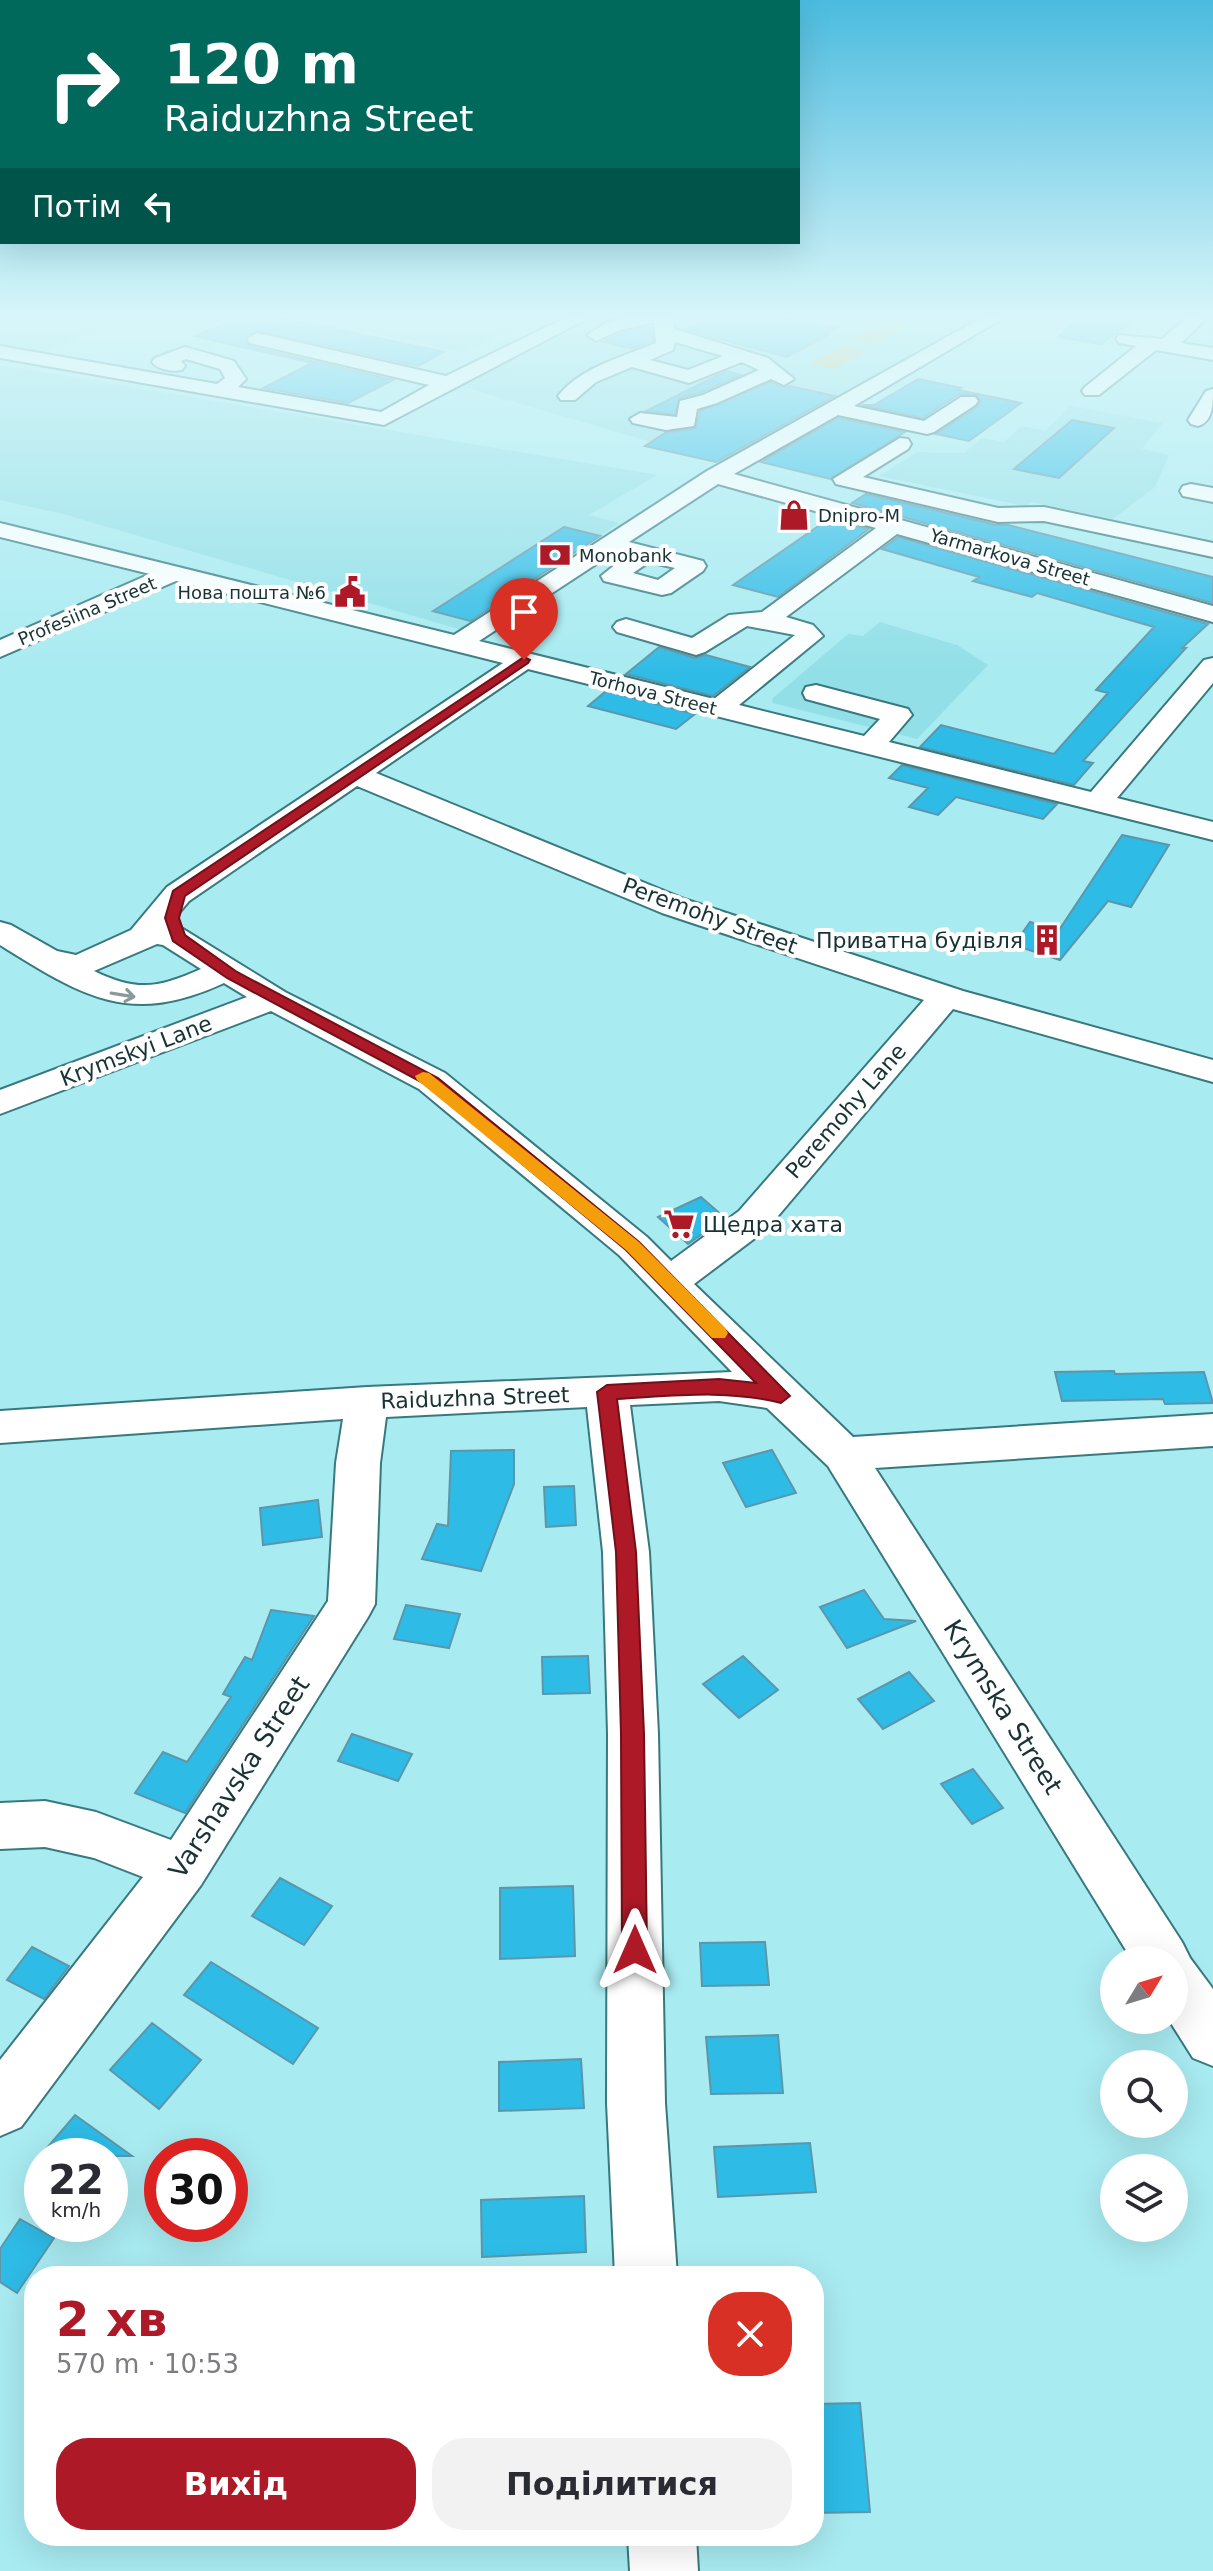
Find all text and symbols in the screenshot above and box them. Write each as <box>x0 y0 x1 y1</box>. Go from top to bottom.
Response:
text: 120 m <box>164 31 359 96</box>
icon: right <box>32 32 136 136</box>
text: Raiduzhna Street <box>164 98 473 139</box>
icon: left <box>137 184 181 228</box>
text: Потім <box>32 189 121 224</box>
shop icon: Dnipro-M <box>777 498 811 532</box>
place label: Dnipro-M <box>818 505 900 526</box>
street label: Yarmarkova Street <box>927 524 1092 590</box>
bank icon: Monobank <box>538 538 572 572</box>
place label: Monobank <box>579 545 673 566</box>
street label: Profesiina Street <box>15 572 159 650</box>
public building icon: Нова пошта №6 <box>333 575 367 609</box>
pin <box>490 578 558 660</box>
place label: Нова пошта №6 <box>177 582 326 603</box>
icon: arrive <box>502 590 546 634</box>
street label: Torhova Street <box>586 667 719 719</box>
street label: Peremohy Street <box>619 873 801 959</box>
building icon: Приватна будівля <box>1030 923 1064 957</box>
place label: Приватна будівля <box>816 928 1023 953</box>
one-way arrow <box>110 988 136 1003</box>
street label: Krymskyi Lane <box>57 1011 215 1091</box>
street label: Peremohy Lane <box>781 1039 911 1183</box>
supermarket icon: Щедра хата <box>662 1207 696 1241</box>
place label: Щедра хата <box>703 1212 843 1237</box>
street label: Raiduzhna Street <box>380 1382 570 1414</box>
street label: Krymska Street <box>937 1614 1069 1800</box>
street label: Varshavska Street <box>162 1670 316 1884</box>
position arrow <box>593 1908 677 1992</box>
north arrow <box>1100 1946 1188 2034</box>
map controls <box>1100 1946 1188 2242</box>
button: search <box>1100 2050 1188 2138</box>
speed limit sign: 30 <box>144 2138 248 2242</box>
button: layers <box>1100 2154 1188 2242</box>
text: 22 <box>48 2157 104 2203</box>
text: km/h <box>51 2198 101 2222</box>
text: 2 хв <box>56 2291 167 2347</box>
button: close <box>708 2292 792 2376</box>
text: 570 m · 10:53 <box>56 2349 239 2379</box>
button: Вихід <box>56 2438 416 2530</box>
button: Поділитися <box>432 2438 792 2530</box>

